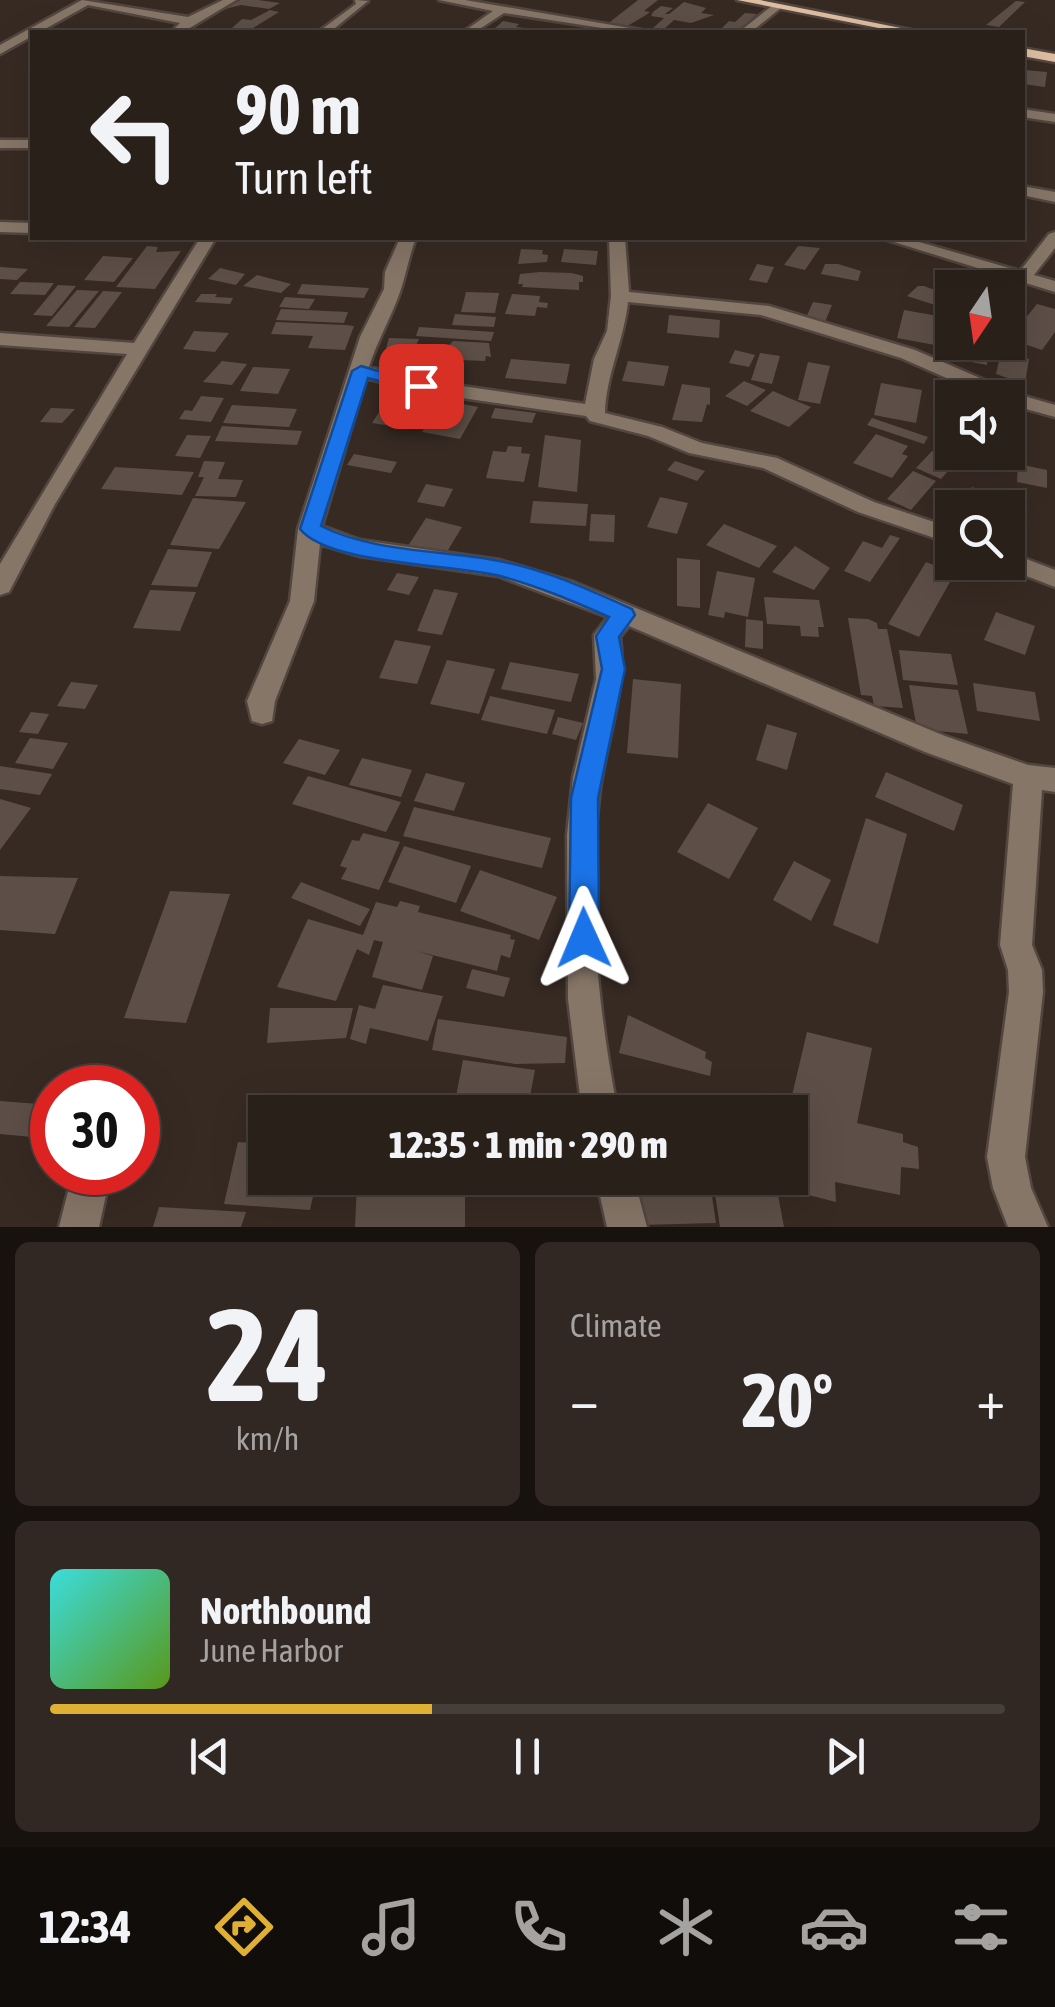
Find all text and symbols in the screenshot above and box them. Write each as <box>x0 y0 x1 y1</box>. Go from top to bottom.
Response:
text: 90 m <box>235 69 361 149</box>
icon: left <box>70 70 200 200</box>
text: Turn left <box>235 152 373 204</box>
north arrow <box>935 270 1025 360</box>
map controls <box>935 270 1025 580</box>
pin <box>379 344 464 429</box>
icon: arrive <box>394 359 449 414</box>
button: sound <box>935 380 1025 470</box>
button: search <box>935 490 1025 580</box>
position arrow <box>532 886 636 990</box>
speed limit sign: 30 <box>30 1065 160 1195</box>
text: 12:35 · 1 min · 290 m <box>388 1123 668 1166</box>
text: 24 <box>206 1280 329 1429</box>
text: Climate <box>570 1307 662 1344</box>
text: 20° <box>742 1357 833 1443</box>
text: − <box>570 1368 599 1431</box>
text: + <box>976 1368 1005 1431</box>
text: km/h <box>236 1420 299 1457</box>
text: Northbound <box>200 1589 371 1632</box>
text: June Harbor <box>200 1632 343 1669</box>
icon: previous <box>182 1729 237 1784</box>
icon: pause <box>500 1729 555 1784</box>
icon: next <box>818 1729 873 1784</box>
icon: directions <box>209 1892 279 1962</box>
icon: music <box>356 1892 426 1962</box>
icon: phone <box>504 1892 574 1962</box>
icon: climate <box>651 1892 721 1962</box>
icon: car <box>799 1892 869 1962</box>
icon: filters <box>946 1892 1016 1962</box>
text: 12:34 <box>39 1901 131 1953</box>

